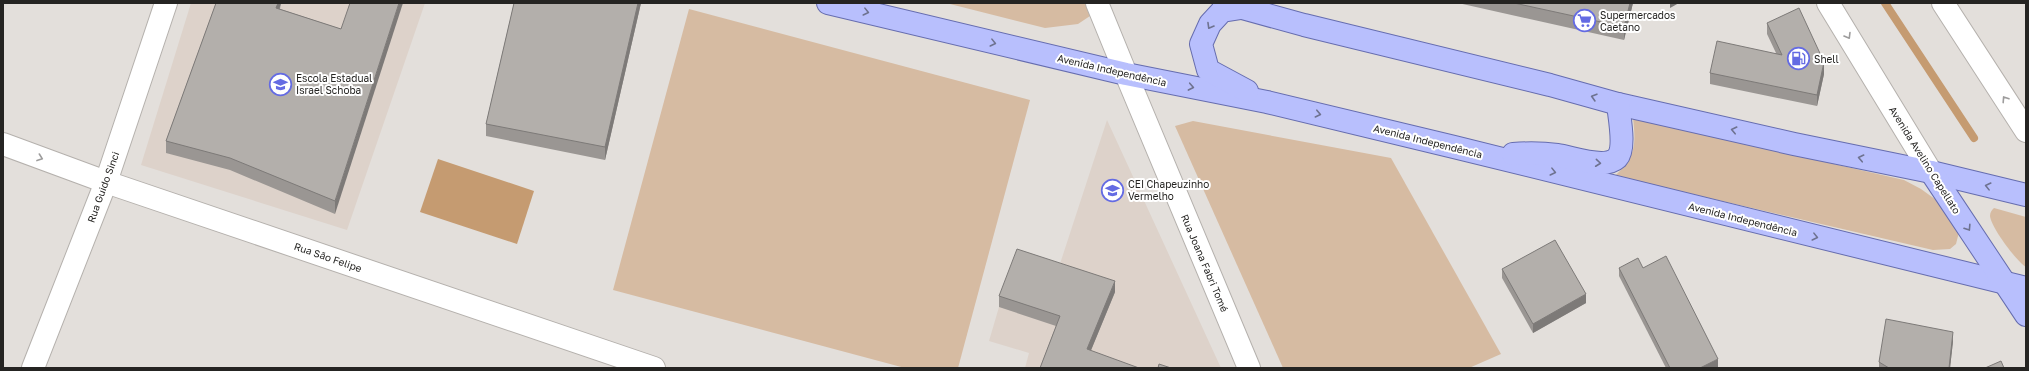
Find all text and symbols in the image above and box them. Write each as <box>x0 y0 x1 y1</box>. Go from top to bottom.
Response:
one-way arrow <box>863 7 870 16</box>
supermarket icon: Supermercados Caetano <box>1572 8 1598 34</box>
place label: Supermercados Caetano <box>1600 9 1675 33</box>
one-way arrow <box>1208 22 1215 29</box>
one-way arrow <box>1843 32 1851 39</box>
one-way arrow <box>990 38 996 46</box>
fuel station icon: Shell <box>1785 46 1811 72</box>
street label: Avenida Independência <box>1056 52 1168 88</box>
place label: Shell <box>1814 53 1839 65</box>
school or university icon: Escola Estadual Israel Schoba <box>268 71 294 97</box>
place label: Escola Estadual Israel Schoba <box>296 72 372 96</box>
one-way arrow <box>1188 83 1194 91</box>
one-way arrow <box>1591 93 1598 102</box>
one-way arrow <box>2003 96 2010 103</box>
street label: Avenida Avelino Capellato <box>1887 104 1963 216</box>
one-way arrow <box>1315 110 1322 118</box>
street label: Avenida Independência <box>1372 122 1484 160</box>
one-way arrow <box>1731 127 1737 135</box>
street label: Rua Guido Sinci <box>85 150 121 224</box>
one-way arrow <box>36 153 43 161</box>
one-way arrow <box>1858 154 1864 162</box>
one-way arrow <box>1595 158 1601 167</box>
one-way arrow <box>1550 168 1557 176</box>
school or university icon: CEI Chapeuzinho Vermelho <box>1099 177 1125 203</box>
place label: CEI Chapeuzinho Vermelho <box>1128 178 1209 202</box>
one-way arrow <box>1985 183 1991 191</box>
street label: Avenida Independência <box>1687 200 1799 238</box>
street label: Rua Joana Fabri Tomé <box>1179 212 1231 314</box>
one-way arrow <box>1963 224 1971 231</box>
one-way arrow <box>1812 232 1819 241</box>
street label: Rua São Felipe <box>293 240 364 274</box>

